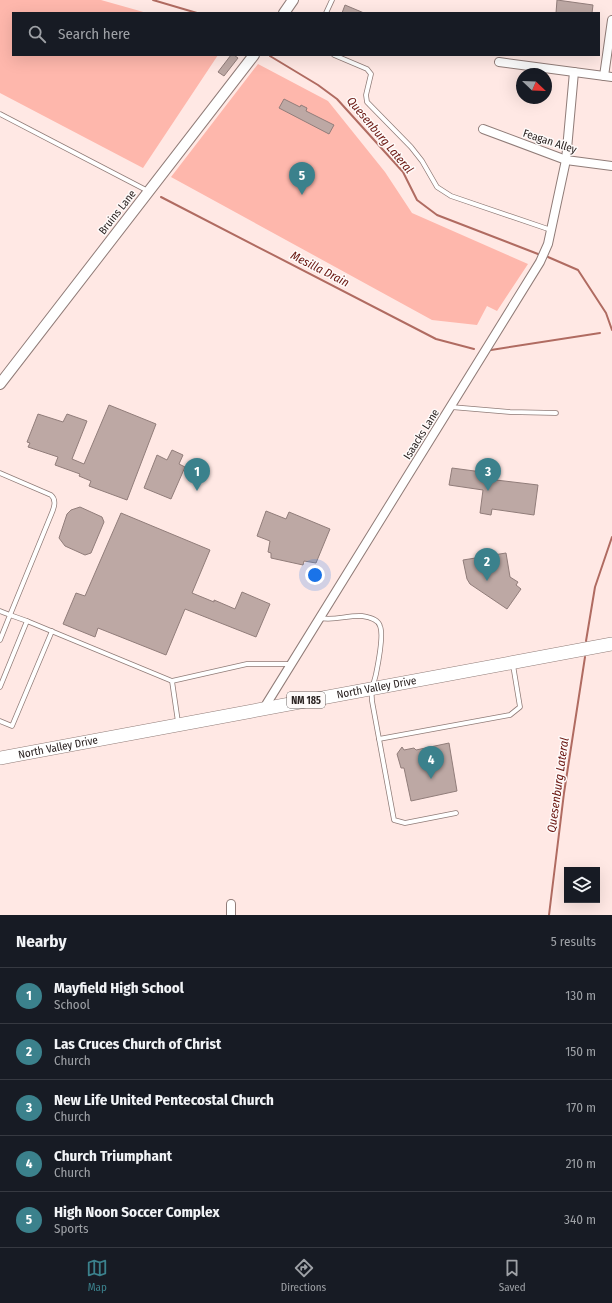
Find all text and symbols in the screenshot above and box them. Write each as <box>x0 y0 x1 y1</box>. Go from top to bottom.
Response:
search box <box>12 12 600 56</box>
icon: search <box>26 23 48 45</box>
text: Search here <box>58 25 130 43</box>
north arrow <box>516 68 552 104</box>
water label: Quesenburg Lateral <box>344 94 416 176</box>
street label: Feagan Alley <box>521 127 578 156</box>
pin: 5 <box>289 162 315 195</box>
street label: Bruins Lane <box>96 187 139 237</box>
water label: Mesilla Drain <box>288 248 352 290</box>
street label: Isaacks Lane <box>401 407 442 462</box>
pin: 1 <box>184 458 210 491</box>
pin: 3 <box>475 458 501 491</box>
pin: 2 <box>474 548 500 581</box>
your location <box>305 565 325 585</box>
street label: North Valley Drive <box>336 674 417 701</box>
road number: NM 185 <box>287 692 325 708</box>
street label: North Valley Drive <box>17 734 99 761</box>
water label: Quesenburg Lateral <box>544 737 572 833</box>
pin: 4 <box>418 746 444 779</box>
map controls <box>564 867 600 903</box>
button: layers <box>564 867 600 903</box>
text: Nearby <box>16 931 67 952</box>
text: 5 results <box>551 934 596 949</box>
text: Mayfield High School <box>54 979 184 997</box>
text: 1 <box>26 988 32 1003</box>
text: 130 m <box>565 988 596 1003</box>
text: School <box>54 997 90 1012</box>
text: Las Cruces Church of Christ <box>54 1035 221 1053</box>
text: 2 <box>26 1044 32 1059</box>
text: 150 m <box>565 1044 596 1059</box>
text: Church <box>54 1053 91 1068</box>
text: New Life United Pentecostal Church <box>54 1091 274 1109</box>
text: 3 <box>26 1100 32 1115</box>
text: 170 m <box>566 1100 596 1115</box>
text: Church <box>54 1109 91 1124</box>
text: Church Triumphant <box>54 1147 172 1165</box>
text: 4 <box>26 1156 32 1171</box>
text: 210 m <box>566 1156 596 1171</box>
text: Church <box>54 1165 91 1180</box>
text: High Noon Soccer Complex <box>54 1203 219 1221</box>
text: 5 <box>26 1212 32 1227</box>
text: 340 m <box>564 1212 596 1227</box>
text: Sports <box>54 1221 89 1236</box>
tab: Map <box>86 1257 108 1294</box>
tab: Directions <box>281 1257 326 1294</box>
tab: Saved <box>499 1257 526 1294</box>

